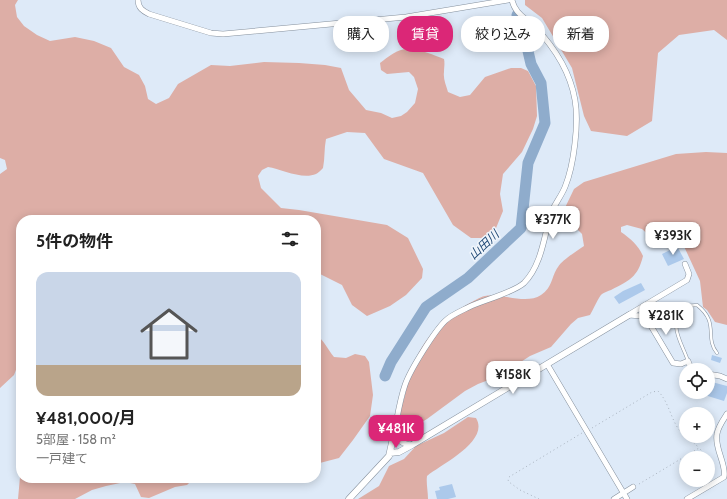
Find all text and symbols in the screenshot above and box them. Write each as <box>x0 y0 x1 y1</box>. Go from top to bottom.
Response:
chip: 購入 <box>333 16 389 52</box>
chip: 賃貸 <box>397 16 453 52</box>
chip: 絞り込み <box>461 16 545 52</box>
chip: 新着 <box>553 16 609 52</box>
pin: ¥377K <box>525 206 581 240</box>
text: ¥377K <box>535 211 571 227</box>
pin: ¥393K <box>645 222 701 256</box>
water label: 山田川 <box>465 226 503 262</box>
text: ¥393K <box>654 227 692 243</box>
icon: filters <box>279 228 301 250</box>
text: 5件の物件 <box>36 231 113 251</box>
icon: home <box>133 298 205 370</box>
pin: ¥281K <box>638 302 694 336</box>
text: ¥281K <box>648 307 684 323</box>
pin: ¥158K <box>485 361 541 395</box>
map controls <box>679 363 715 487</box>
button: locate <box>679 363 715 399</box>
text: ¥158K <box>495 366 531 382</box>
button: + <box>679 407 715 443</box>
text: ¥481,000/月 <box>36 408 136 428</box>
pin: ¥481K <box>368 415 424 449</box>
text: ¥481K <box>378 420 414 436</box>
text: 5部屋 · 158 m² <box>36 431 116 447</box>
text: 一戸建て <box>36 450 88 466</box>
button: − <box>679 451 715 487</box>

